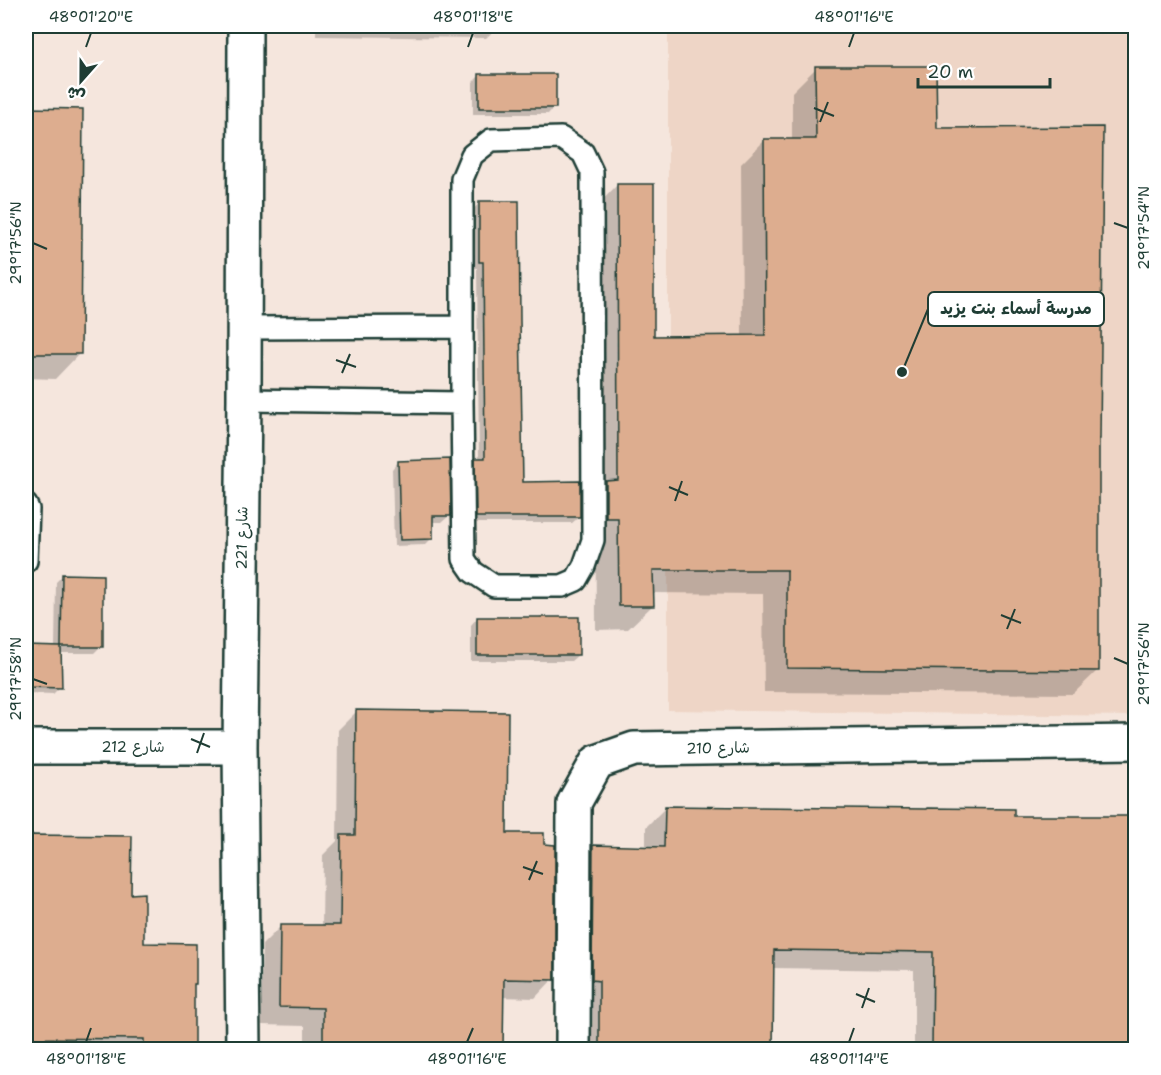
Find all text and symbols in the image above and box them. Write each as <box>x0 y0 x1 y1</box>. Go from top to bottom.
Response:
text: 48°01'20"E <box>49 7 133 27</box>
text: 48°01'18"E <box>433 7 513 27</box>
text: 48°01'16"E <box>814 7 894 27</box>
north arrow <box>51 51 111 111</box>
scale bar <box>918 51 1050 89</box>
text: 20 m <box>927 60 973 84</box>
text: ش <box>64 82 88 107</box>
text: 29°17'54"N <box>1134 186 1154 270</box>
text: 29°17'56"N <box>6 201 26 285</box>
callout: مدرسة أسماء بنت يزيد <box>928 292 1104 326</box>
text: مدرسة أسماء بنت يزيد <box>940 298 1092 319</box>
street label: شارع 221 <box>231 506 253 570</box>
text: 29°17'56"N <box>1134 622 1154 706</box>
text: 29°17'58"N <box>6 637 26 721</box>
street label: شارع 212 <box>101 737 165 757</box>
street label: شارع 210 <box>686 737 750 759</box>
text: 48°01'18"E <box>46 1049 126 1069</box>
text: 48°01'16"E <box>427 1049 507 1069</box>
text: 48°01'14"E <box>809 1049 889 1069</box>

